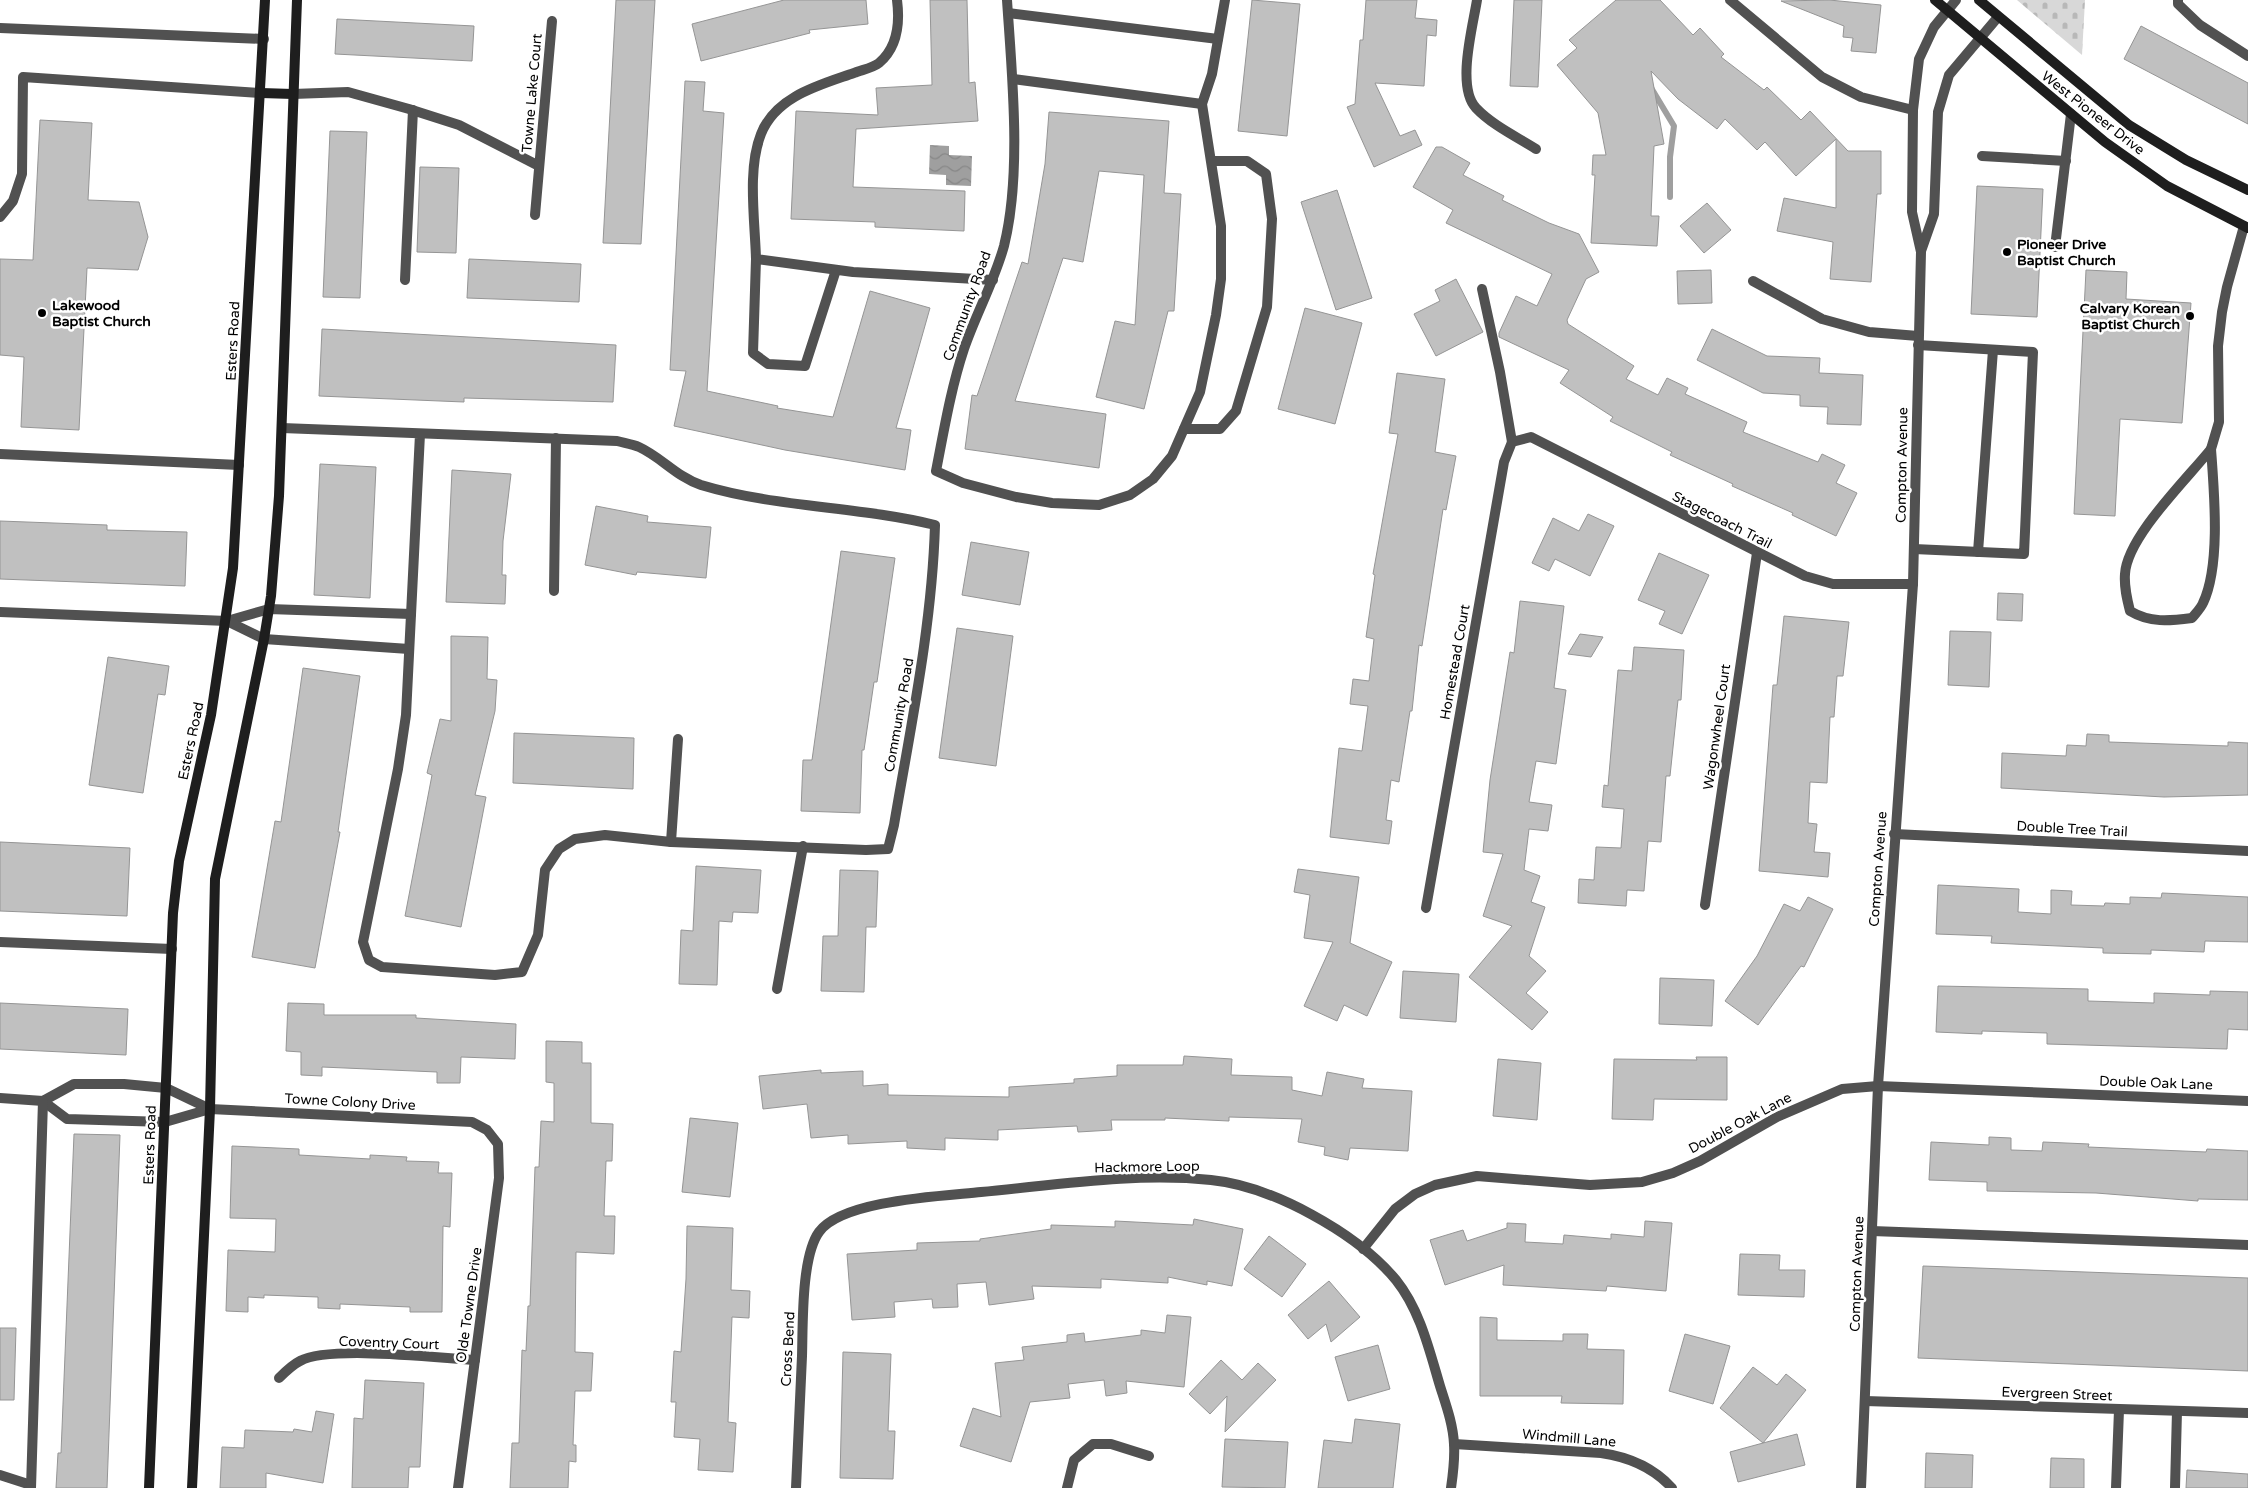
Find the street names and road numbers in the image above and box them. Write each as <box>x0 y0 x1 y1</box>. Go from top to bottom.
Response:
street label: Towne Lake Court <box>518 32 546 153</box>
street label: West Pioneer Drive <box>2038 67 2148 159</box>
street label: Community Road <box>939 249 995 363</box>
street label: Esters Road <box>222 301 244 381</box>
street label: Compton Avenue <box>1892 407 1912 523</box>
street label: Stagecoach Trail <box>1669 488 1775 552</box>
street label: Homestead Court <box>1436 602 1474 721</box>
street label: Community Road <box>881 656 917 774</box>
street label: Wagonwheel Court <box>1700 662 1734 791</box>
street label: Esters Road <box>174 700 208 782</box>
street label: Compton Avenue <box>1865 811 1891 927</box>
street label: Double Tree Trail <box>2016 818 2128 840</box>
street label: Double Oak Lane <box>2099 1073 2213 1093</box>
street label: Double Oak Lane <box>1686 1089 1794 1157</box>
street label: Towne Colony Drive <box>284 1090 416 1114</box>
street label: Esters Road <box>140 1105 160 1185</box>
street label: Hackmore Loop <box>1094 1158 1200 1176</box>
street label: Compton Avenue <box>1846 1216 1868 1332</box>
street label: Olde Towne Drive <box>452 1246 486 1364</box>
street label: Cross Bend <box>778 1311 798 1387</box>
street label: Coventry Court <box>338 1333 440 1353</box>
street label: Evergreen Street <box>2001 1384 2113 1404</box>
street label: Windmill Lane <box>1521 1425 1617 1451</box>

